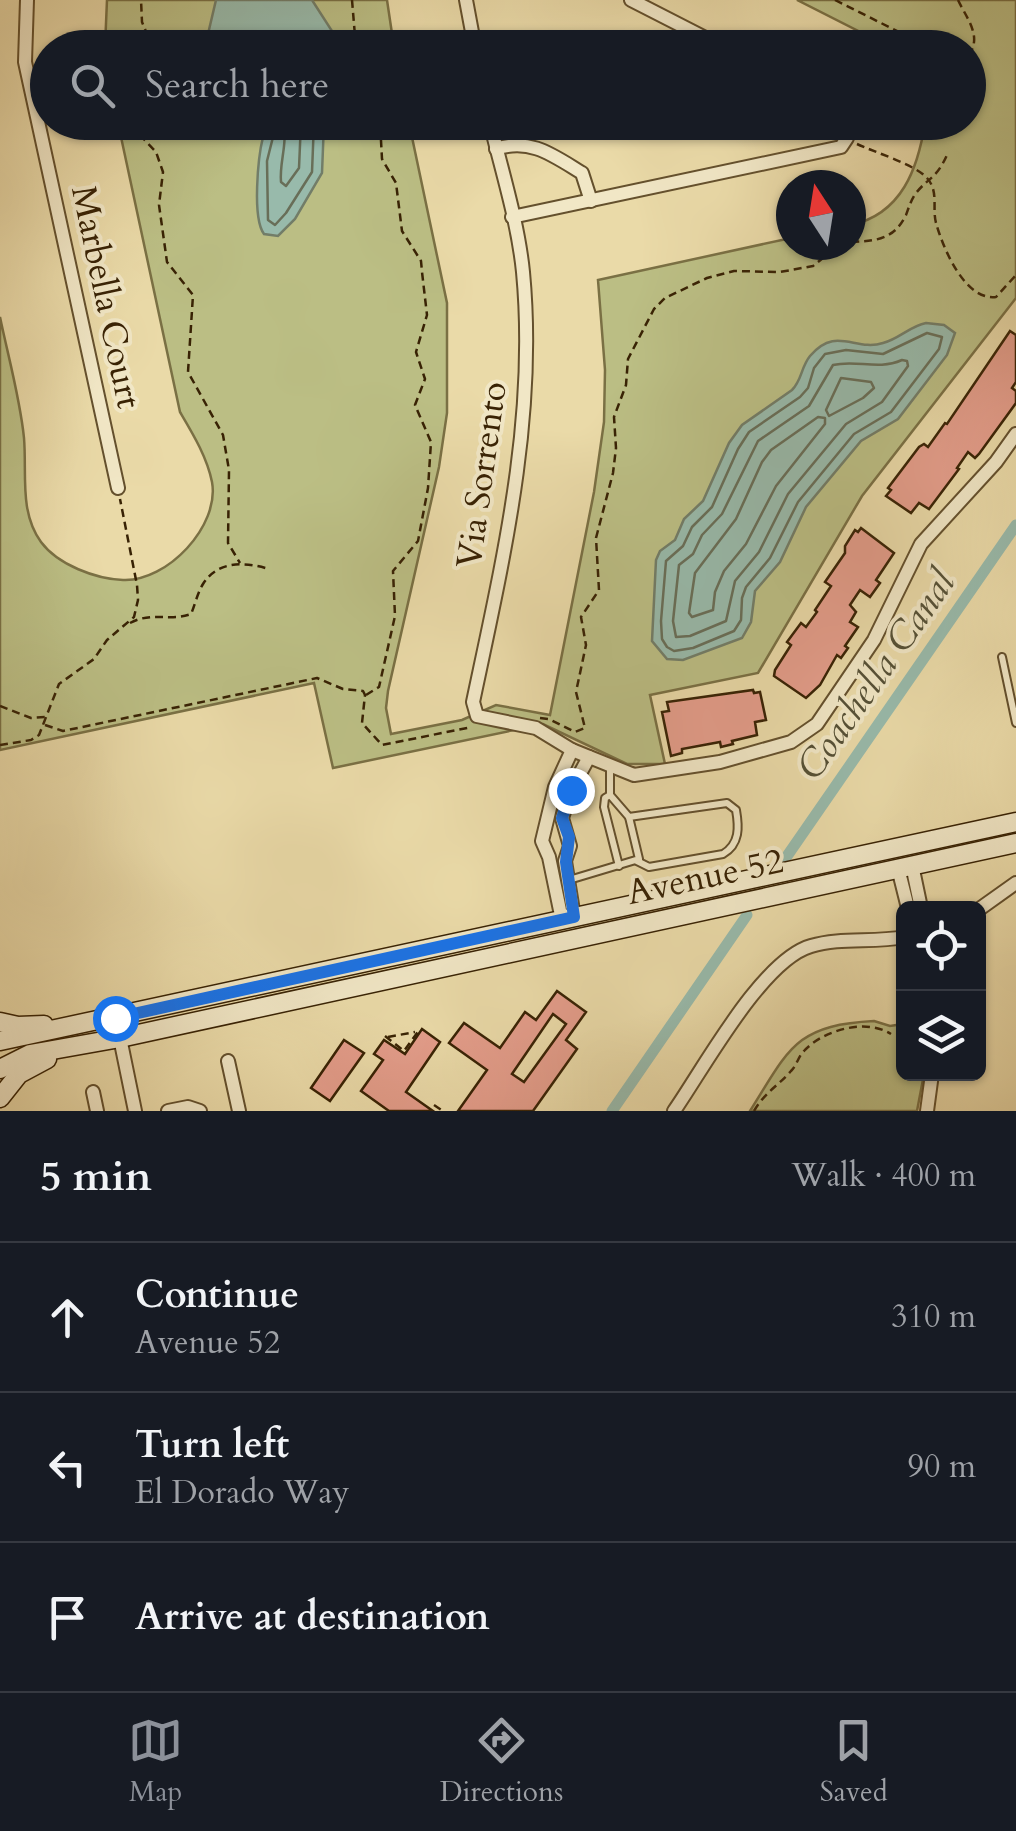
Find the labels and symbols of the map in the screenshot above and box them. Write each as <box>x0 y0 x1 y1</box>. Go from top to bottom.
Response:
north arrow <box>776 170 866 260</box>
street label: Marbella Court <box>59 181 153 413</box>
street label: Via Sorrento <box>445 379 519 571</box>
water label: Coachella Canal <box>784 558 969 790</box>
route end <box>549 768 595 814</box>
street label: Avenue 52 <box>622 837 788 917</box>
route start <box>93 996 139 1042</box>

